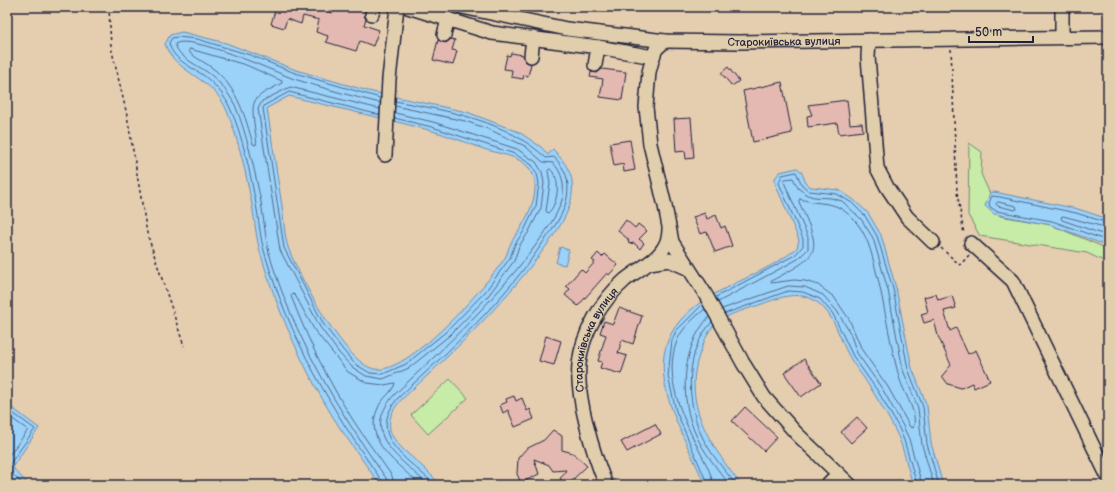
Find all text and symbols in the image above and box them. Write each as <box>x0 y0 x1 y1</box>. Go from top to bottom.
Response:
scale bar <box>969 18 1033 44</box>
text: 50 m <box>975 25 1002 40</box>
street label: Старокиївська вулиця <box>727 35 841 49</box>
street label: Старокиївська вулиця <box>573 285 621 393</box>

